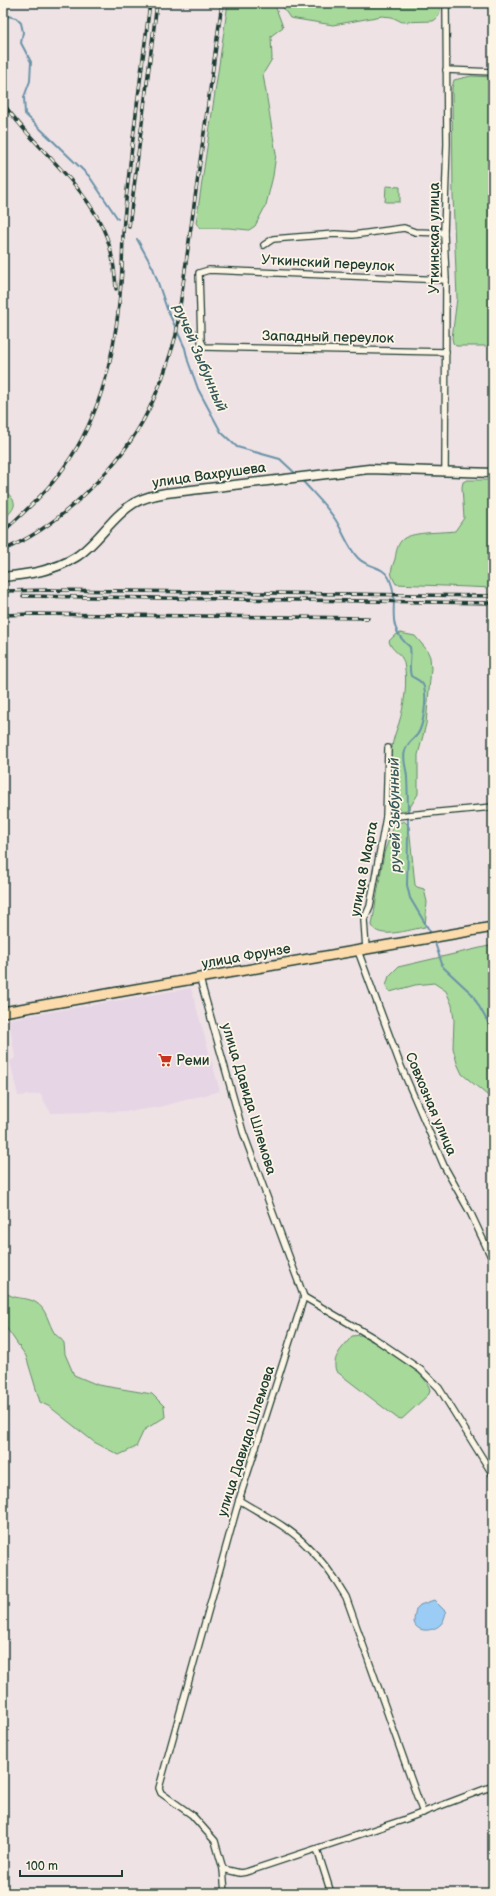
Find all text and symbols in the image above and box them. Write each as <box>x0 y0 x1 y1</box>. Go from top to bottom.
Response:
street label: Уткинская улица <box>426 182 443 294</box>
street label: Уткинский переулок <box>261 251 396 275</box>
water label: ручей Зыбунный <box>168 300 231 415</box>
street label: Западный переулок <box>262 327 395 347</box>
street label: улица Вахрушева <box>151 459 268 491</box>
water label: ручей Зыбунный <box>384 757 406 874</box>
street label: улица 8 Марта <box>346 819 382 918</box>
street label: улица Фрунзе <box>200 940 292 972</box>
street label: улица Давида Шлемова <box>218 1021 280 1178</box>
street label: Совхозная улица <box>402 1050 461 1159</box>
supermarket icon: Реми <box>157 1052 173 1068</box>
place label: Реми <box>176 1052 210 1069</box>
street label: улица Давида Шлемова <box>214 1363 279 1519</box>
scale bar <box>20 1852 122 1878</box>
text: 100 m <box>26 1859 58 1874</box>

